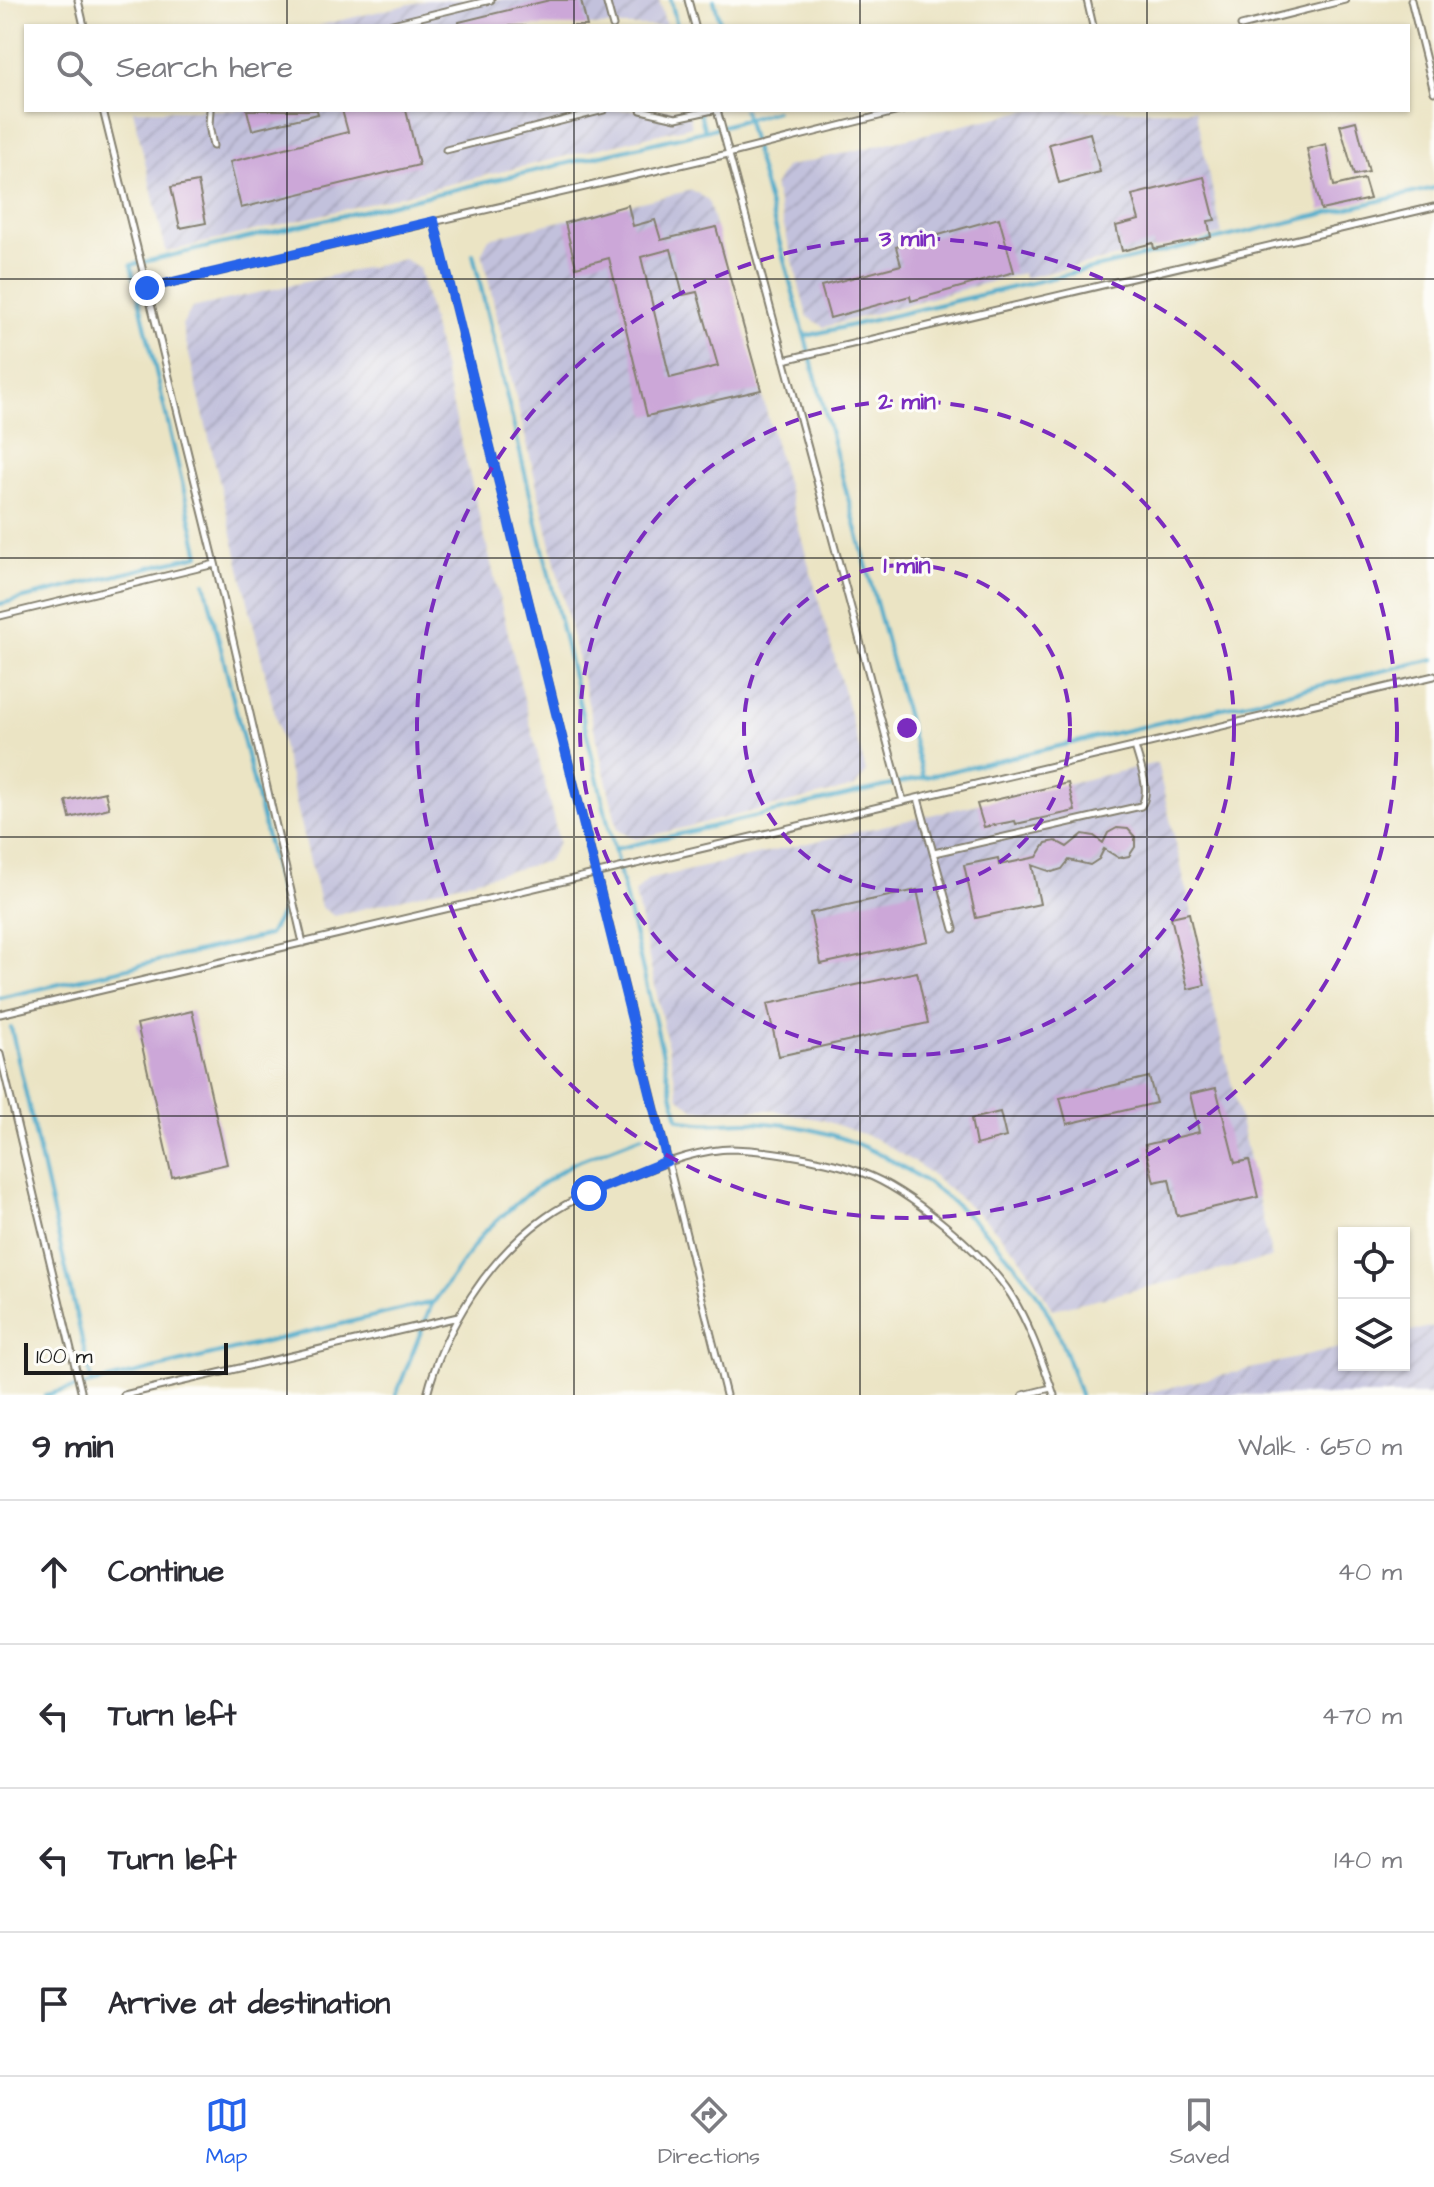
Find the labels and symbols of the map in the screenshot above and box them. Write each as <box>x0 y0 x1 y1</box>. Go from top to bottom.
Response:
text: 3 min <box>878 222 935 256</box>
route end <box>129 270 165 306</box>
text: 2 min <box>877 385 936 419</box>
text: 1 min <box>884 549 931 583</box>
centre of rings <box>893 714 921 742</box>
route start <box>571 1175 607 1211</box>
scale bar <box>24 1339 228 1375</box>

